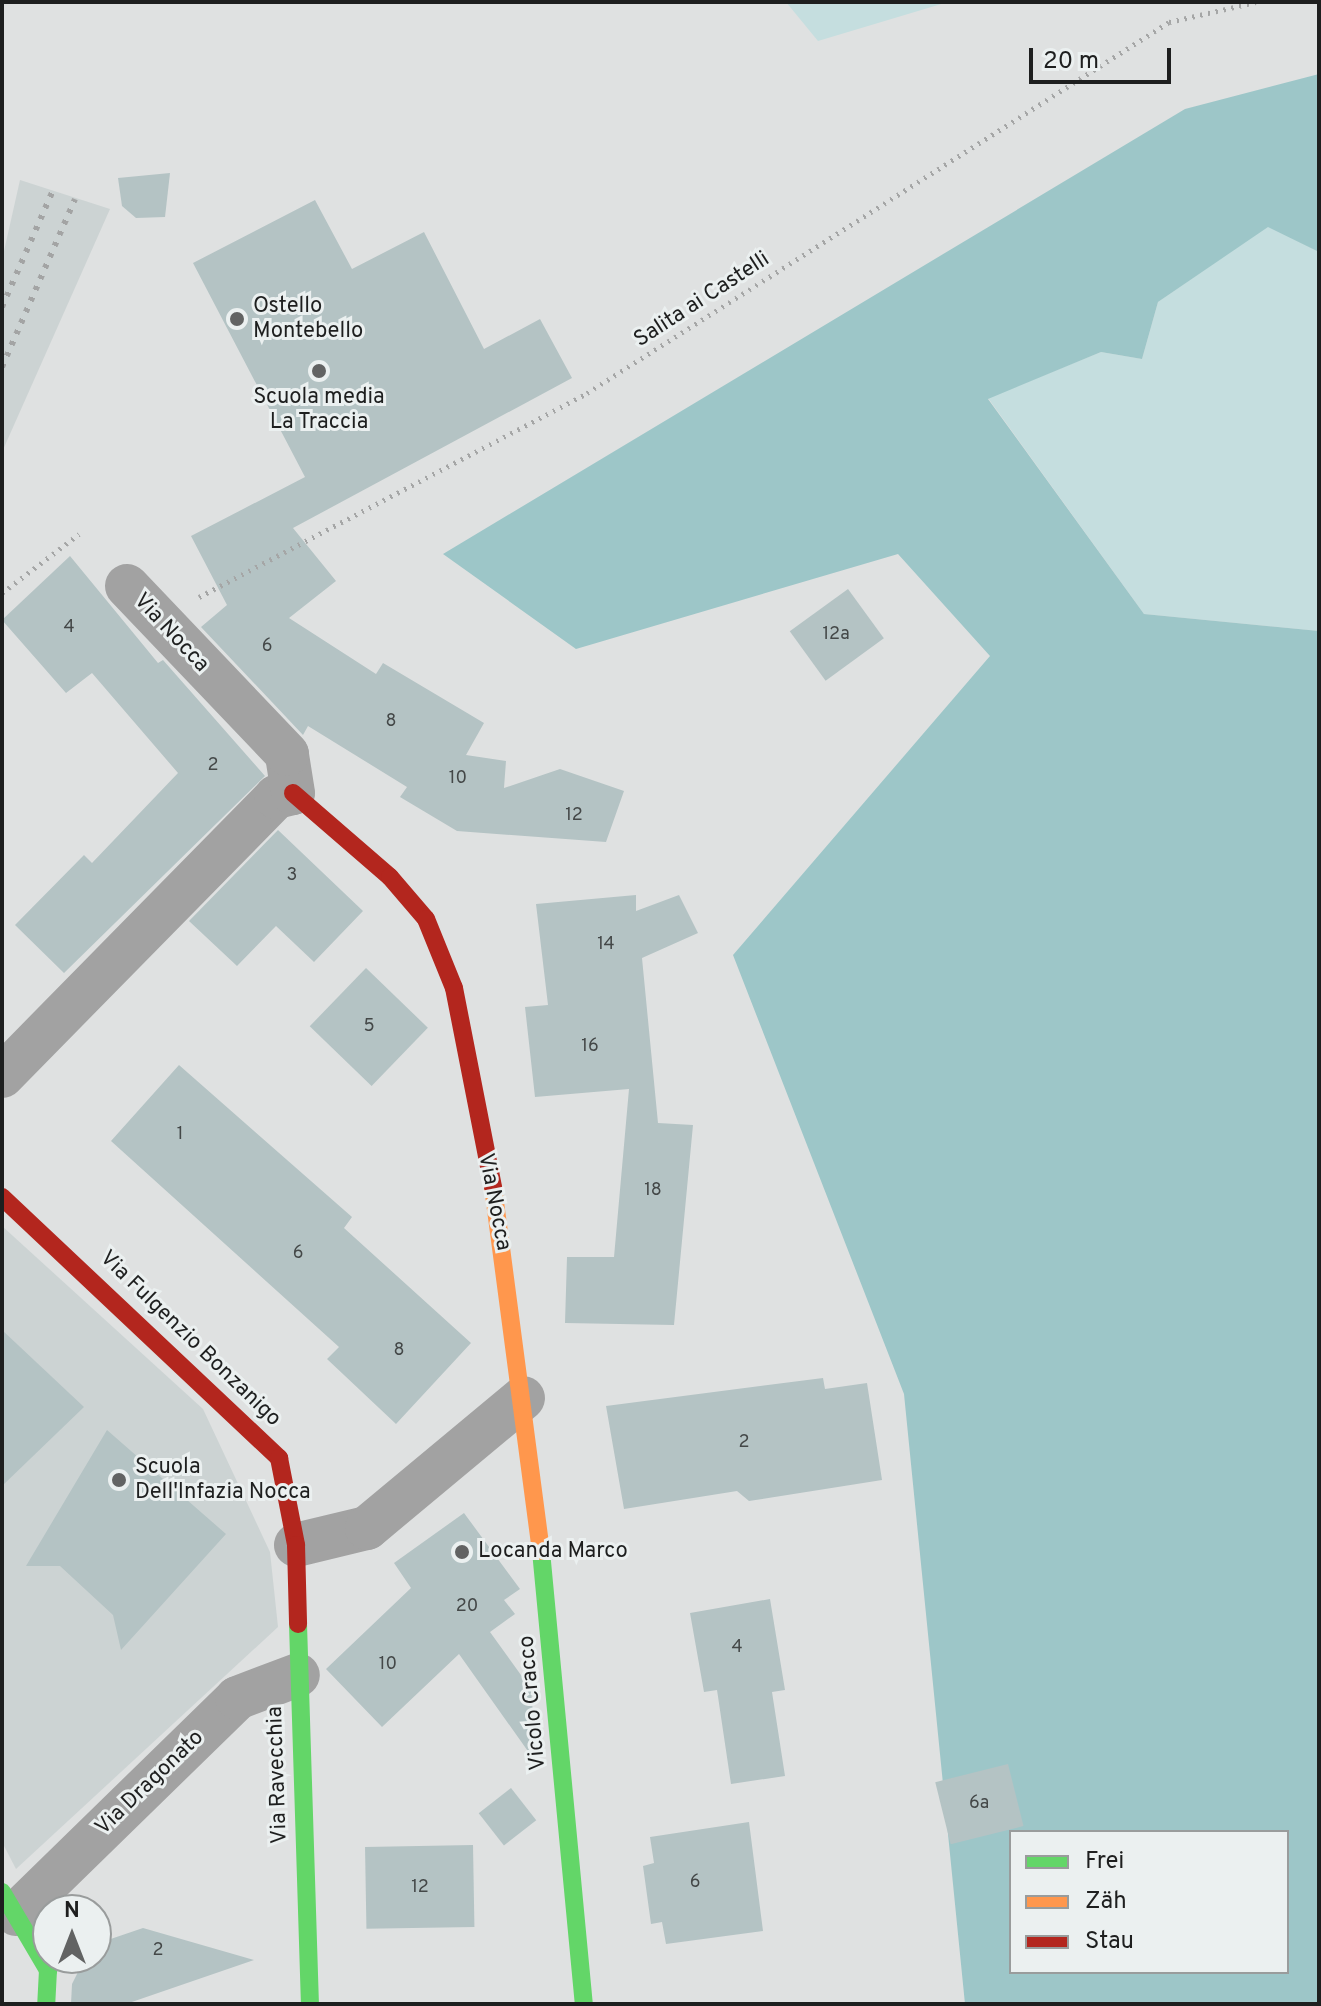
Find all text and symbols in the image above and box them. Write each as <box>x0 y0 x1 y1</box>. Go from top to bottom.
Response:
scale bar <box>1033 32 1175 82</box>
text: 20 m <box>1043 47 1099 77</box>
street label: Salita ai Castelli <box>629 246 775 354</box>
place label: Ostello Montebello <box>253 293 363 344</box>
marker: Ostello Montebello <box>228 310 246 328</box>
marker: Scuola media La Traccia <box>310 362 328 380</box>
place label: Scuola media La Traccia <box>253 384 385 436</box>
street label: Via Nocca <box>128 588 214 678</box>
house number: 4 <box>63 617 75 639</box>
house number: 12a <box>822 624 850 646</box>
house number: 6 <box>262 636 272 658</box>
house number: 8 <box>386 711 396 733</box>
house number: 2 <box>207 755 219 777</box>
house number: 10 <box>449 768 467 790</box>
house number: 12 <box>565 805 583 827</box>
house number: 3 <box>287 865 297 887</box>
house number: 14 <box>597 934 615 956</box>
house number: 5 <box>363 1016 375 1038</box>
house number: 16 <box>581 1036 599 1058</box>
house number: 1 <box>177 1124 183 1146</box>
street label: Via Nocca <box>472 1151 516 1253</box>
house number: 18 <box>644 1180 662 1202</box>
house number: 6 <box>293 1243 303 1265</box>
street label: Via Fulgenzio Bonzanigo <box>94 1245 286 1433</box>
house number: 8 <box>394 1340 404 1362</box>
house number: 2 <box>738 1432 750 1454</box>
place label: Scuola Dell'Infazia Nocca <box>135 1454 310 1506</box>
marker: Scuola Dell'Infazia Nocca <box>110 1471 128 1489</box>
place label: Locanda Marco <box>478 1539 628 1565</box>
marker: Locanda Marco <box>453 1543 471 1561</box>
house number: 20 <box>456 1596 478 1618</box>
street label: Vicolo Cracco <box>514 1634 552 1772</box>
house number: 4 <box>731 1637 743 1659</box>
house number: 10 <box>379 1654 397 1676</box>
street label: Via Ravecchia <box>262 1706 294 1844</box>
street label: Via Dragonato <box>90 1725 210 1841</box>
house number: 6a <box>969 1793 989 1815</box>
legend <box>1009 1830 1289 1974</box>
text: Frei <box>1085 1847 1124 1877</box>
house number: 6 <box>690 1872 700 1894</box>
house number: 12 <box>411 1877 429 1899</box>
text: Zäh <box>1085 1887 1127 1917</box>
north arrow <box>32 1894 112 1974</box>
text: N <box>64 1898 80 1925</box>
text: Stau <box>1085 1927 1134 1957</box>
house number: 2 <box>152 1940 164 1962</box>

